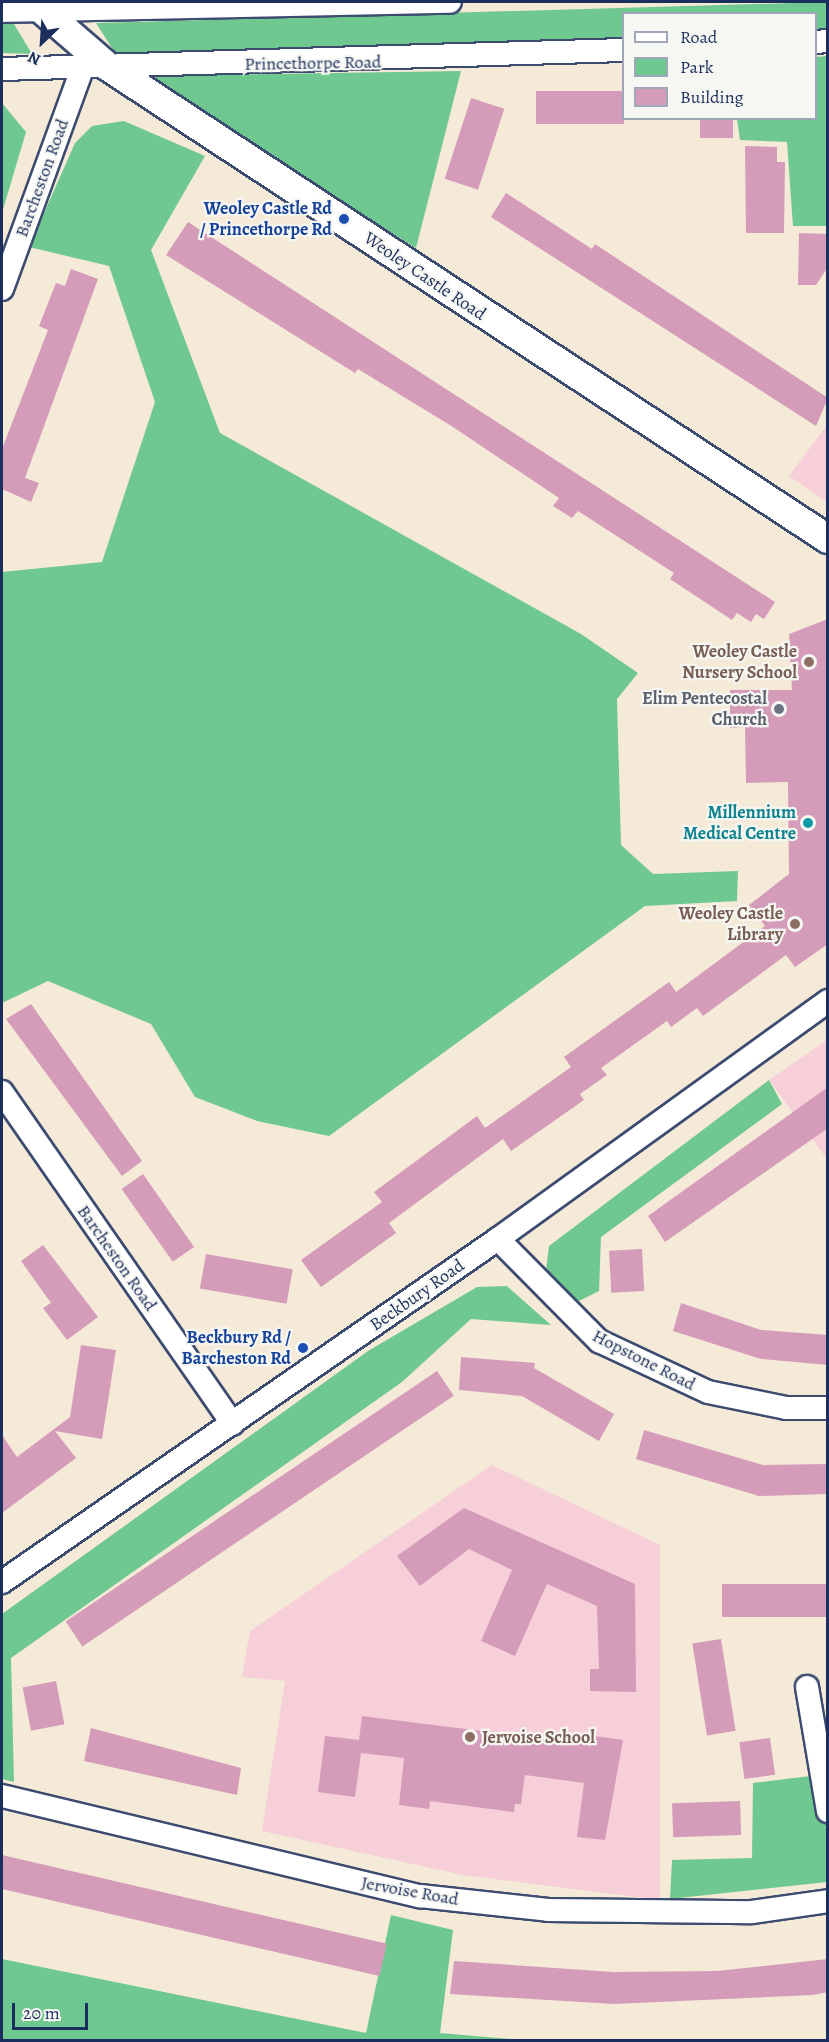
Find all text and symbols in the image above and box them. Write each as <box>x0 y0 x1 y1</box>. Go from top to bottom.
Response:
north arrow <box>12 12 72 72</box>
legend <box>622 12 817 120</box>
text: Road <box>680 25 717 49</box>
text: N <box>24 46 44 71</box>
street label: Princethorpe Road <box>244 51 382 75</box>
text: Park <box>680 55 714 79</box>
text: Building <box>680 85 744 109</box>
street label: Barcheston Road <box>11 116 73 240</box>
place label: Weoley Castle Rd / Princethorpe Rd <box>200 198 332 240</box>
marker: Weoley Castle Rd / Princethorpe Rd <box>337 212 351 226</box>
street label: Weoley Castle Road <box>360 227 490 325</box>
place label: Weoley Castle Nursery School <box>682 641 797 684</box>
marker: Weoley Castle Nursery School <box>802 655 816 669</box>
place label: Elim Pentecostal Church <box>642 688 767 730</box>
marker: Elim Pentecostal Church <box>772 702 786 716</box>
place label: Millennium Medical Centre <box>683 802 796 844</box>
marker: Millennium Medical Centre <box>801 816 815 830</box>
place label: Weoley Castle Library <box>679 903 783 946</box>
marker: Weoley Castle Library <box>788 917 802 931</box>
street label: Barcheston Road <box>73 1201 161 1315</box>
street label: Beckbury Road <box>366 1255 468 1335</box>
street label: Hopstone Road <box>589 1325 699 1395</box>
place label: Beckbury Rd / Barcheston Rd <box>182 1327 291 1370</box>
marker: Beckbury Rd / Barcheston Rd <box>296 1341 310 1355</box>
place label: Jervoise School <box>482 1726 595 1748</box>
marker: Jervoise School <box>463 1730 477 1744</box>
street label: Jervoise Road <box>360 1872 460 1910</box>
scale bar <box>15 1991 92 2029</box>
text: 20 m <box>23 2001 60 2025</box>

